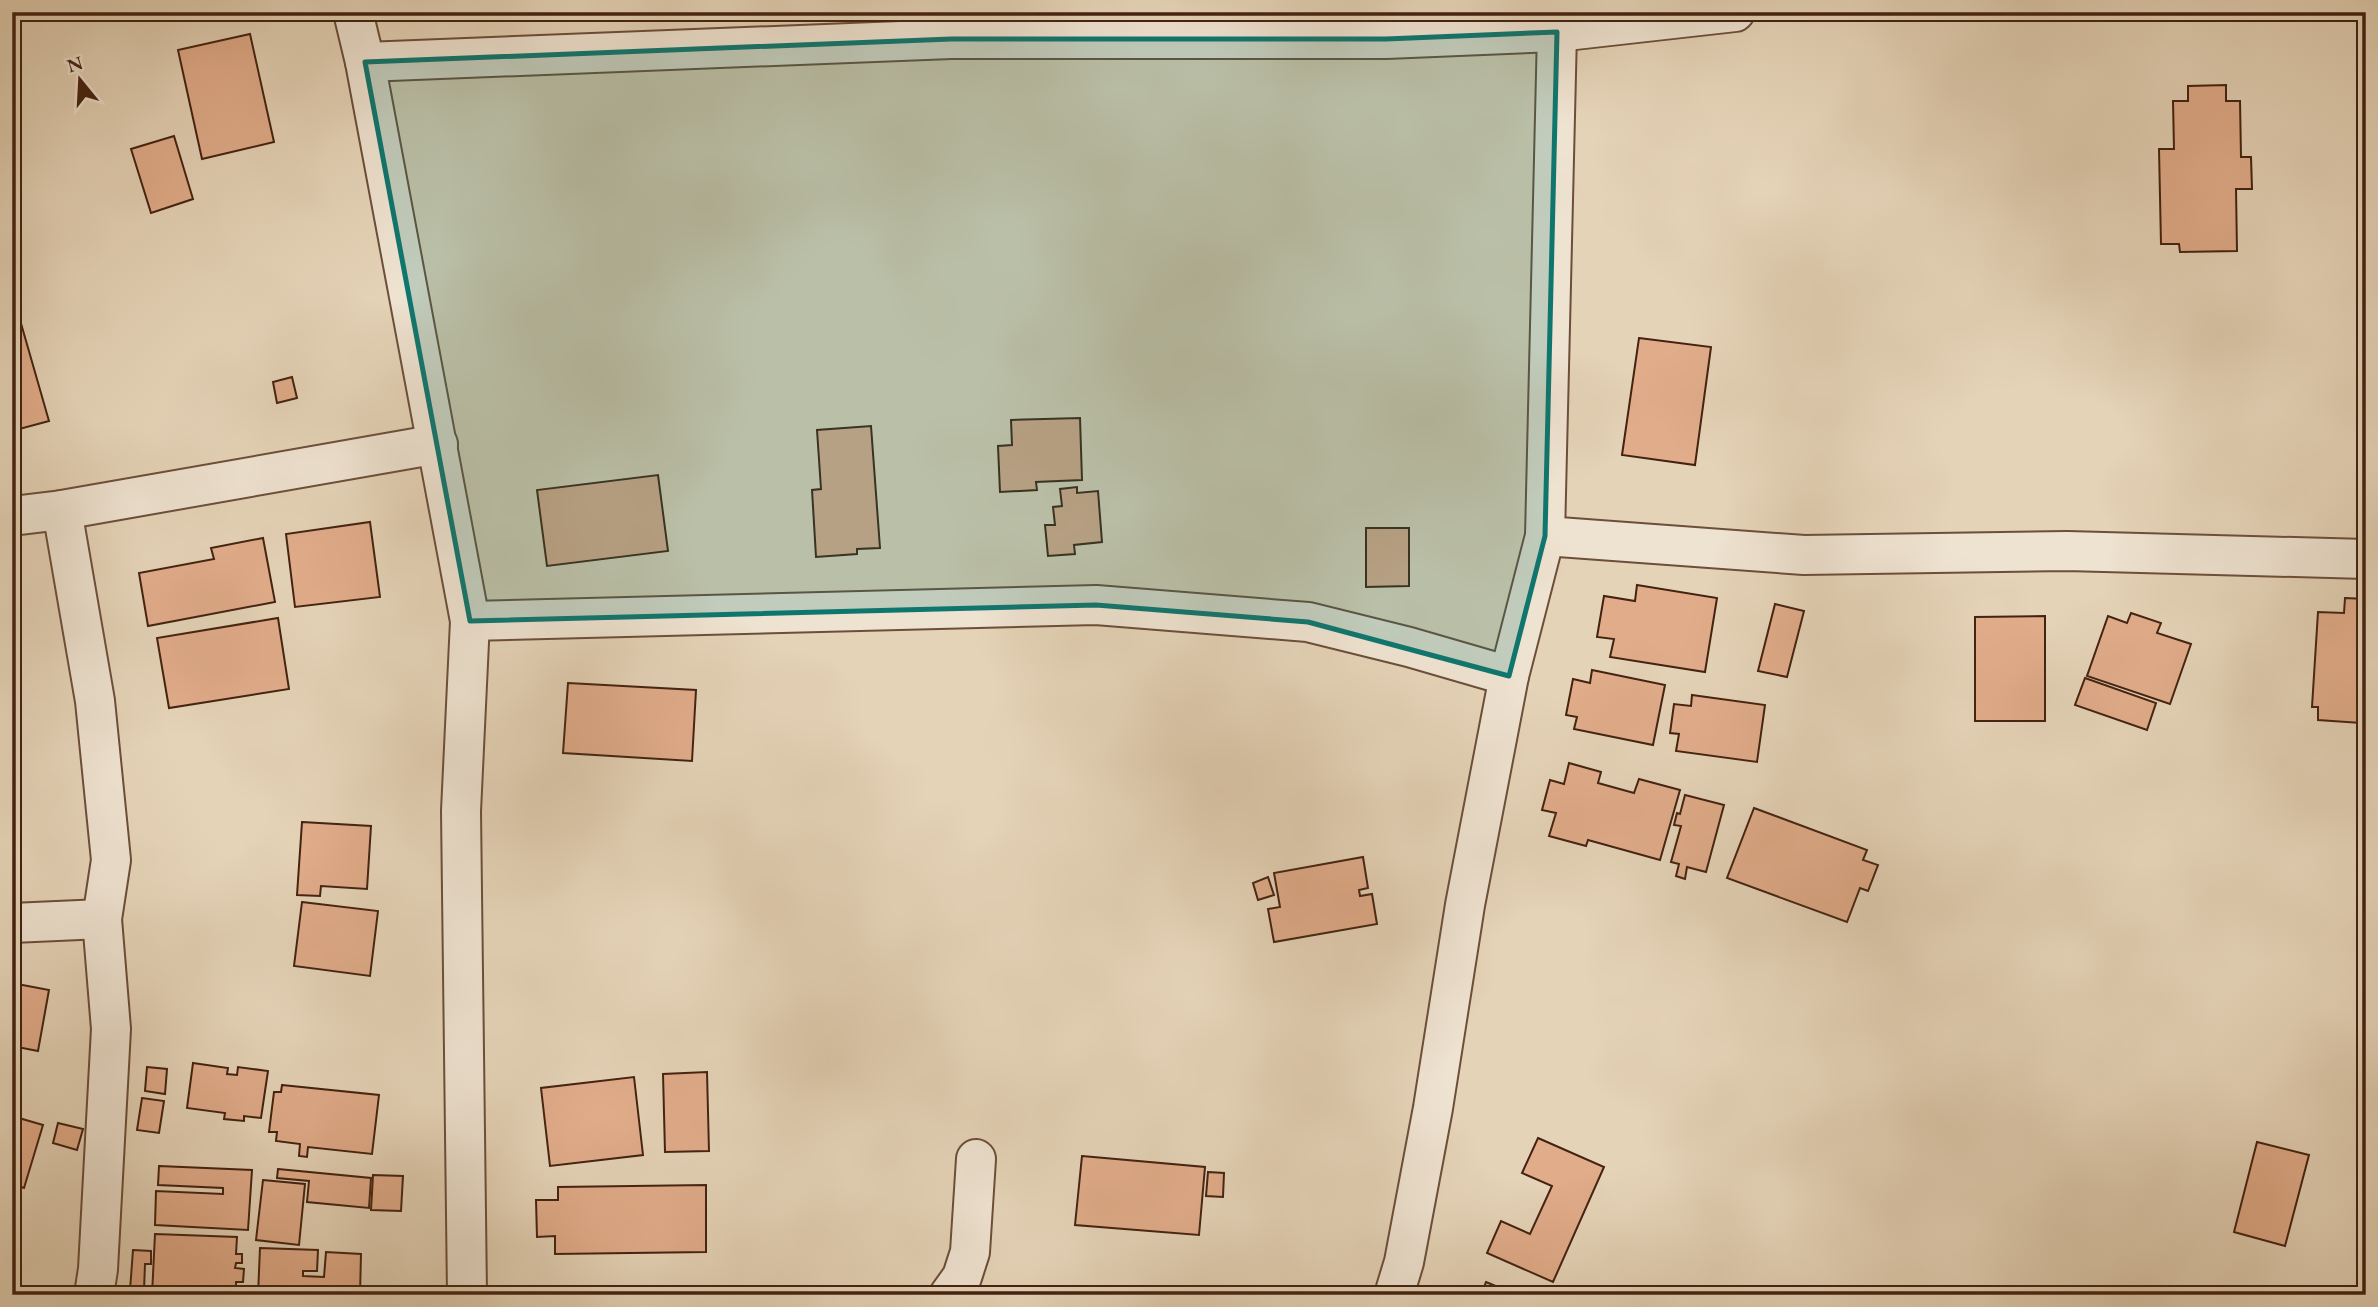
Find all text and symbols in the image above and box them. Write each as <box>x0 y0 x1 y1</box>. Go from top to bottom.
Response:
north arrow <box>46 46 116 116</box>
text: N <box>64 50 87 79</box>

